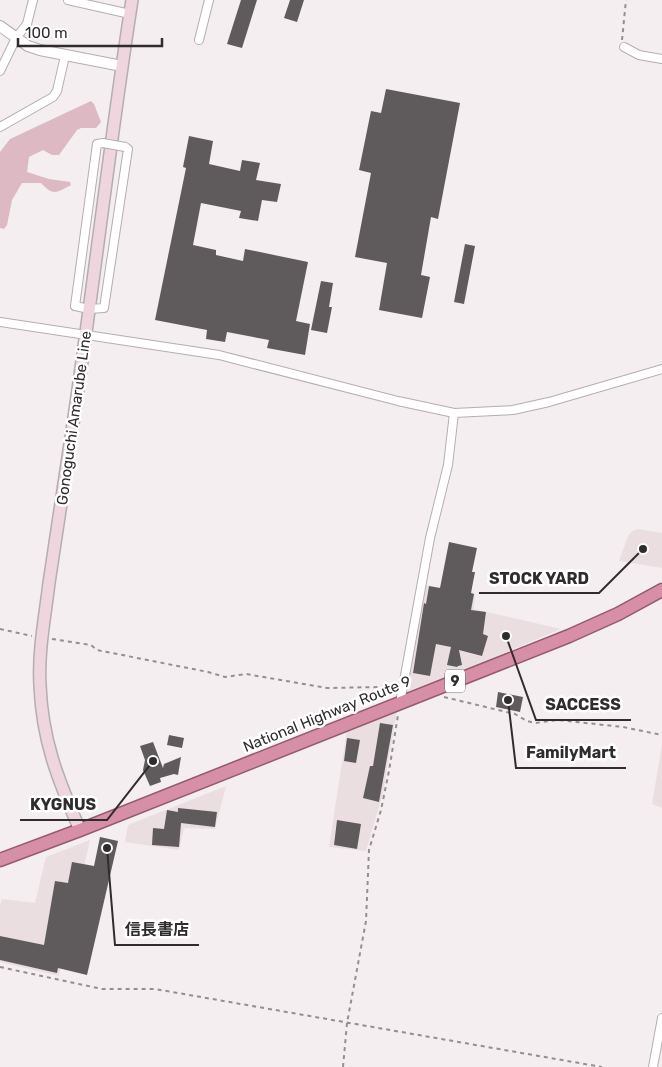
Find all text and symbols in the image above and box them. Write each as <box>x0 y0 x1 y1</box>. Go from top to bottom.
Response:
scale bar <box>18 15 161 47</box>
text: 100 m <box>25 24 67 42</box>
street label: Gonoguchi Amarube Line <box>53 330 95 506</box>
callout: STOCK YARD <box>479 562 599 593</box>
text: STOCK YARD <box>489 569 589 588</box>
road number: 9 <box>445 669 465 692</box>
street label: National Highway Route 9 <box>240 672 414 756</box>
callout: SACCESS <box>536 689 631 720</box>
text: SACCESS <box>545 695 621 714</box>
callout: FamilyMart <box>516 737 626 768</box>
text: FamilyMart <box>526 743 616 762</box>
callout: KYGNUS <box>20 789 107 820</box>
text: KYGNUS <box>30 795 96 814</box>
callout: 信長書店 <box>115 914 199 945</box>
text: 信長書店 <box>124 920 189 939</box>

